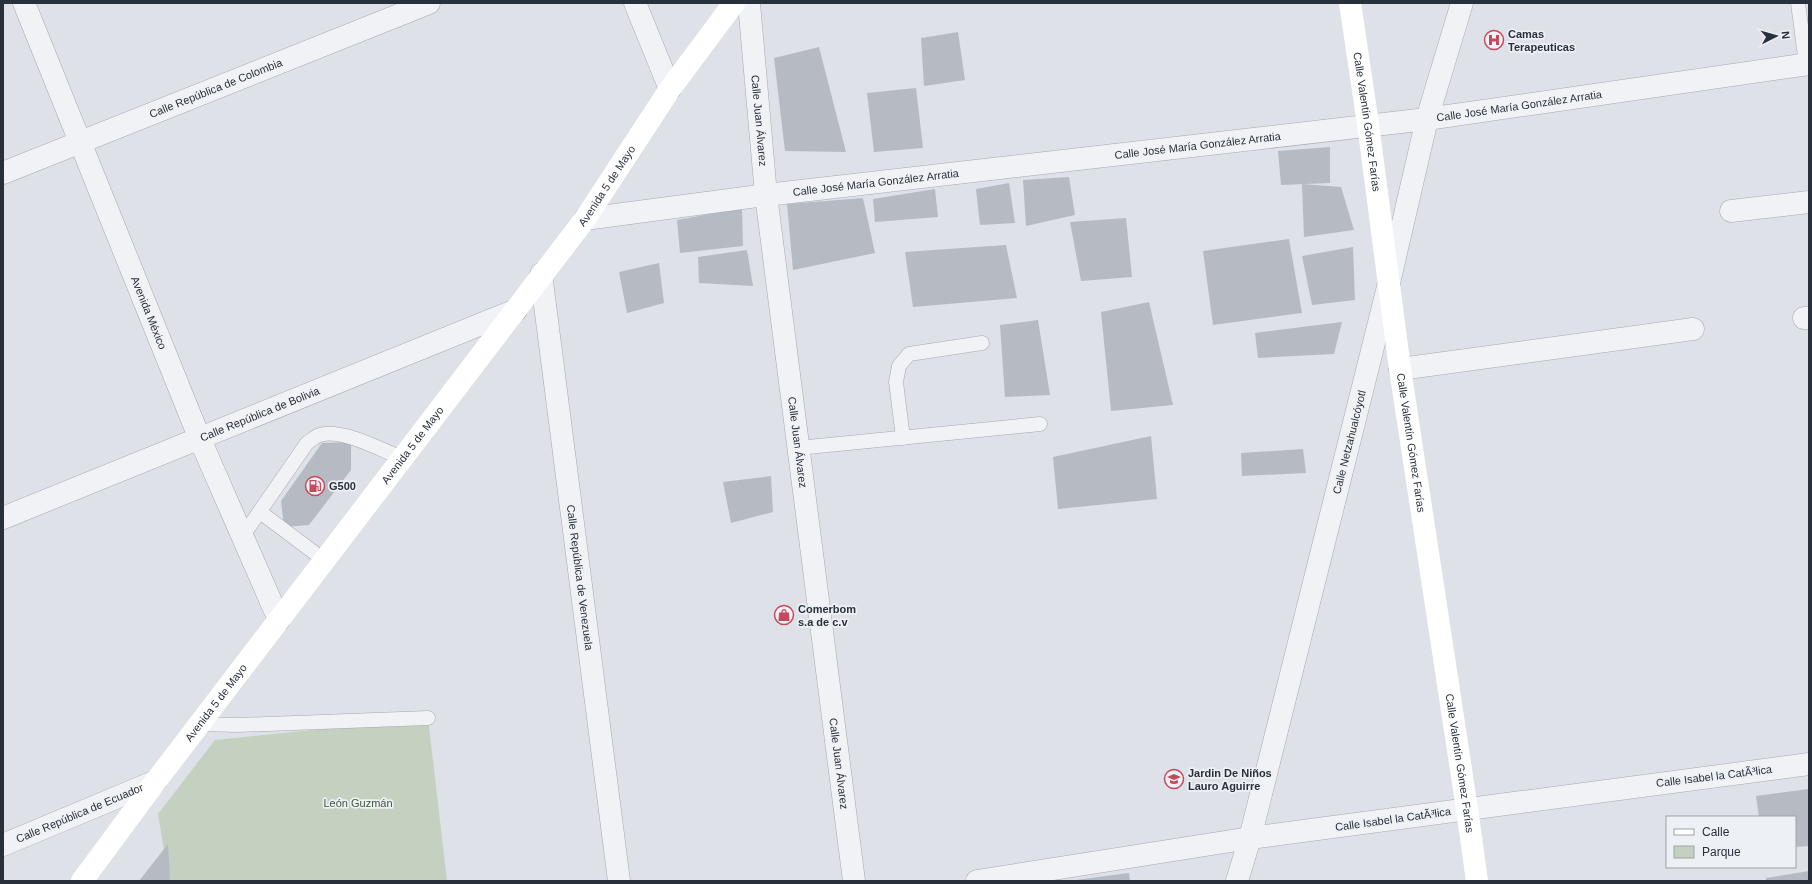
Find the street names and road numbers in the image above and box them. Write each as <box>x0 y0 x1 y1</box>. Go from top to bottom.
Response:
street label: Calle Valentín Gómez Farías <box>1351 51 1383 193</box>
street label: Calle República de Colombia <box>147 56 285 120</box>
street label: Calle Juan Álvarez <box>749 74 769 167</box>
street label: Calle José María González Arratia <box>1436 88 1604 124</box>
street label: Calle José María González Arratia <box>1114 130 1282 161</box>
street label: Avenida 5 de Mayo <box>576 143 637 229</box>
street label: Calle José María González Arratia <box>792 167 960 198</box>
street label: Avenida México <box>129 275 169 351</box>
street label: Calle Valentín Gómez Farías <box>1395 372 1428 514</box>
street label: Calle República de Bolivia <box>198 384 322 444</box>
street label: Calle Netzahualcóyotl <box>1330 389 1368 495</box>
street label: Calle Juan Álvarez <box>786 396 810 489</box>
street label: Avenida 5 de Mayo <box>379 404 446 486</box>
street label: Calle República de Venezuela <box>565 504 595 652</box>
street label: Avenida 5 de Mayo <box>183 662 249 744</box>
street label: Calle Valentín Gómez Farías <box>1443 693 1476 834</box>
street label: Calle Juan Álvarez <box>827 717 851 810</box>
street label: Calle Isabel la CatÃ³lica <box>1655 763 1774 789</box>
street label: Calle República de Ecuador <box>14 781 145 845</box>
street label: Calle Isabel la CatÃ³lica <box>1334 805 1453 833</box>

